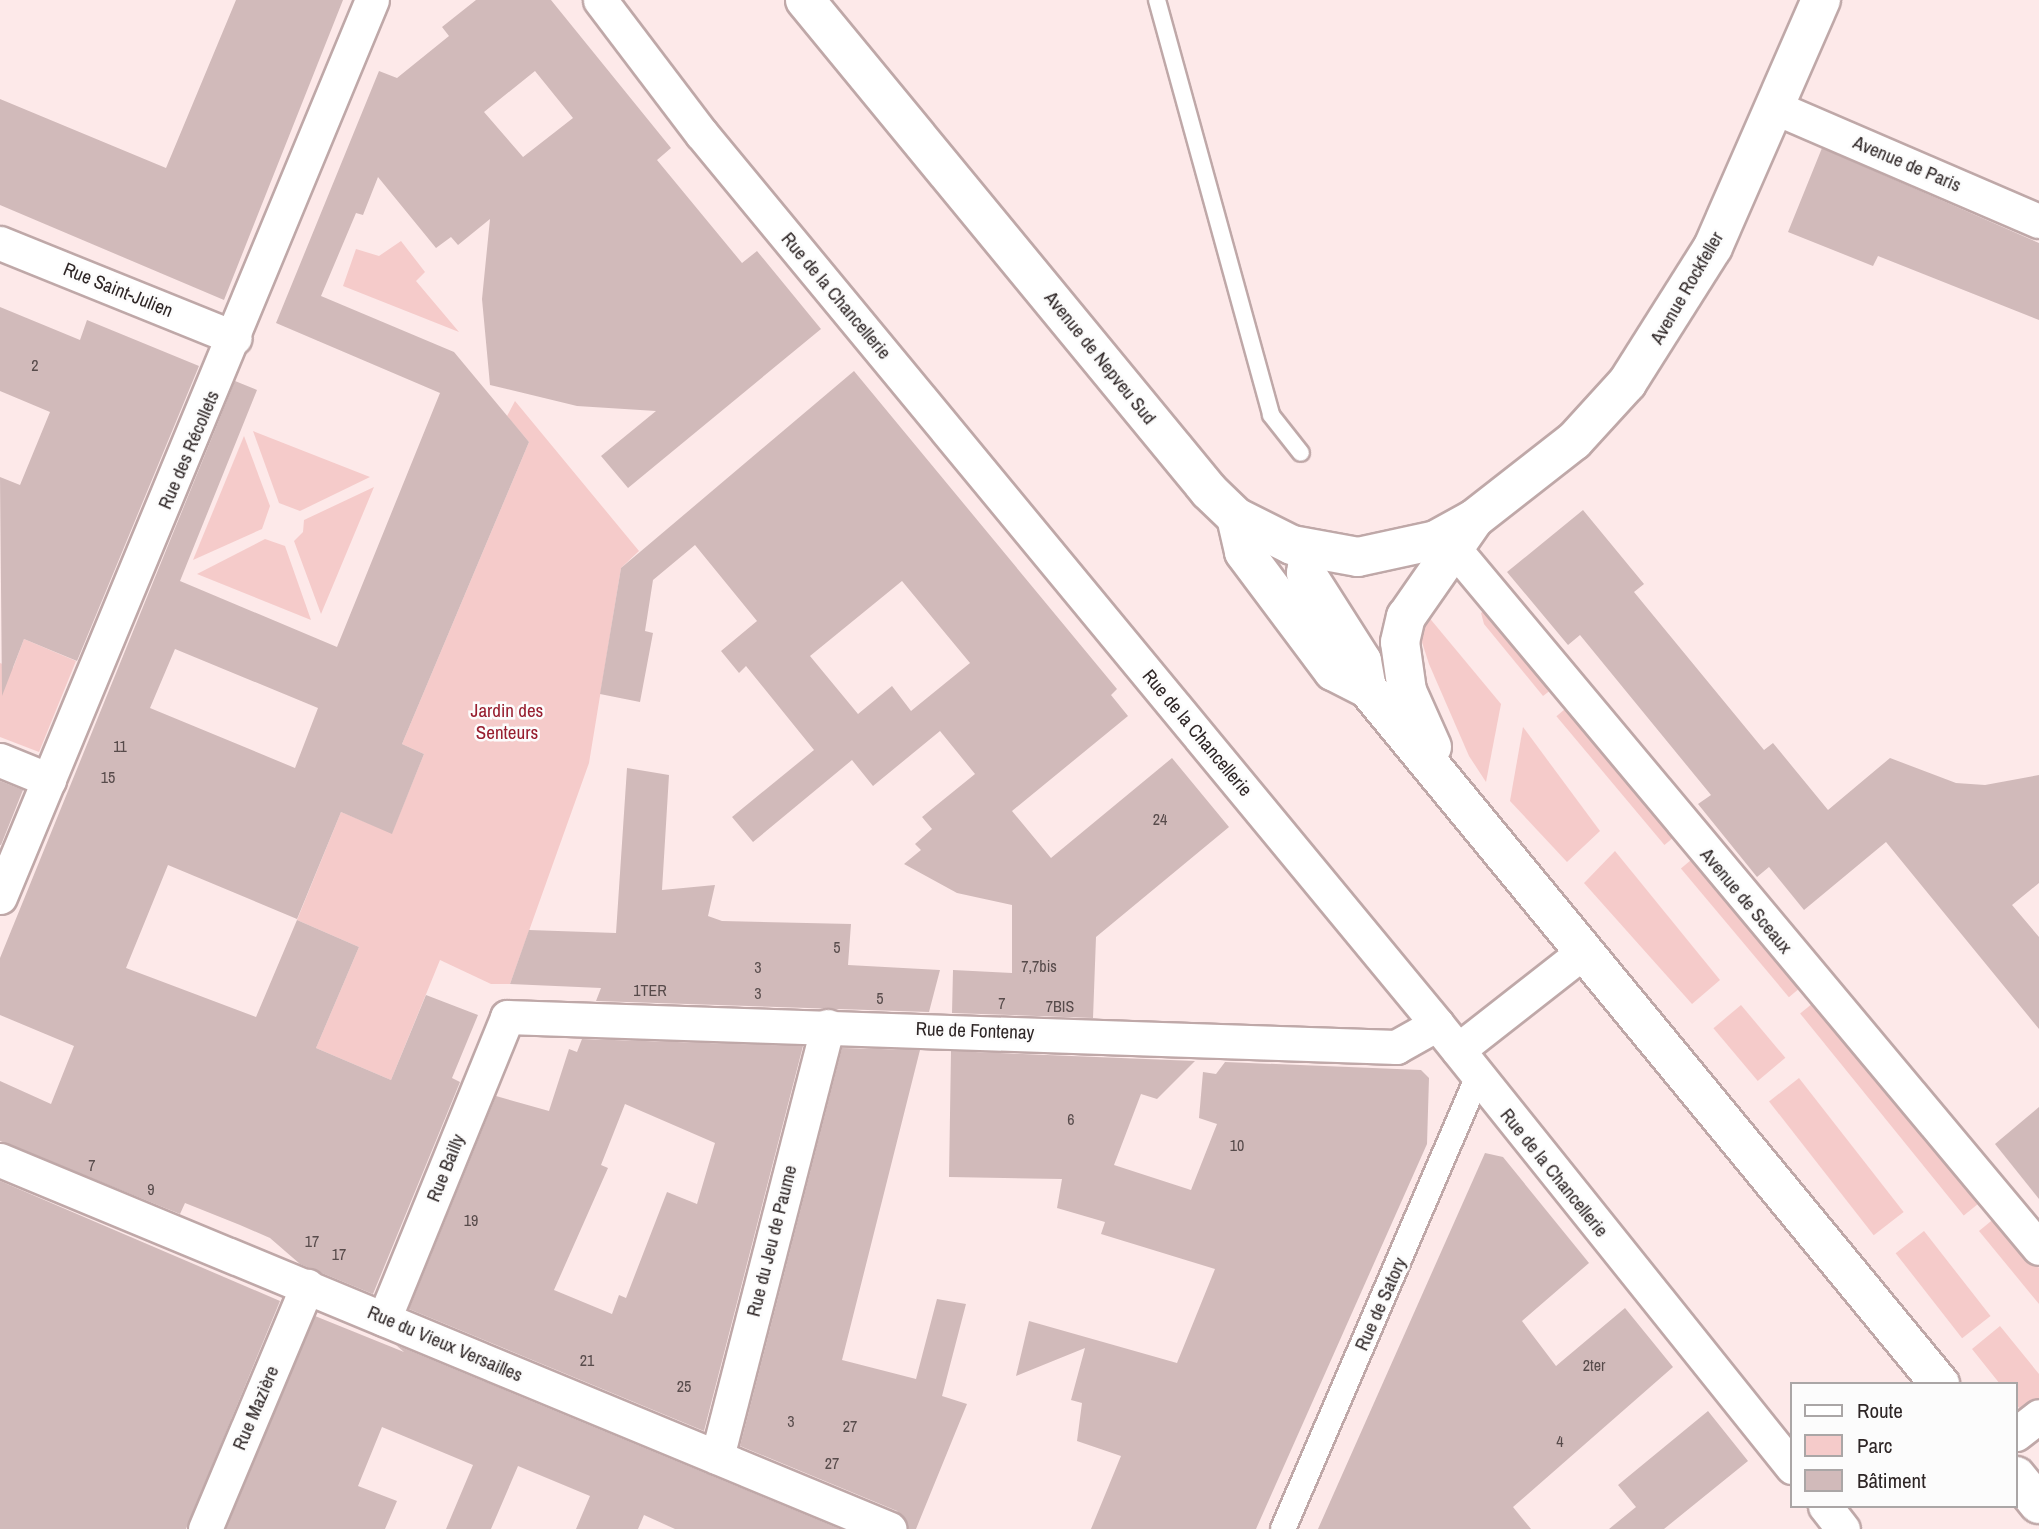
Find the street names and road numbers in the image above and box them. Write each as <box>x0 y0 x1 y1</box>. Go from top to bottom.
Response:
street label: Avenue de Paris <box>1850 131 1964 197</box>
street label: Rue de la Chancellerie <box>776 228 896 364</box>
street label: Avenue Rockfeller <box>1646 228 1728 348</box>
street label: Rue Saint-Julien <box>60 258 176 322</box>
street label: Avenue de Nepveu Sud <box>1039 287 1161 429</box>
street label: Rue des Récollets <box>154 387 224 513</box>
street label: Rue de la Chancellerie <box>1137 665 1257 801</box>
street label: Avenue de Sceaux <box>1695 844 1797 958</box>
street label: Rue de Fontenay <box>915 1018 1035 1044</box>
street label: Rue de la Chancellerie <box>1495 1104 1613 1242</box>
street label: Rue Bailly <box>422 1131 470 1205</box>
street label: Rue du Jeu de Paume <box>742 1163 802 1319</box>
street label: Rue de Satory <box>1350 1254 1412 1354</box>
street label: Rue du Vieux Versailles <box>364 1301 526 1387</box>
street label: Rue Mazière <box>228 1362 284 1454</box>

